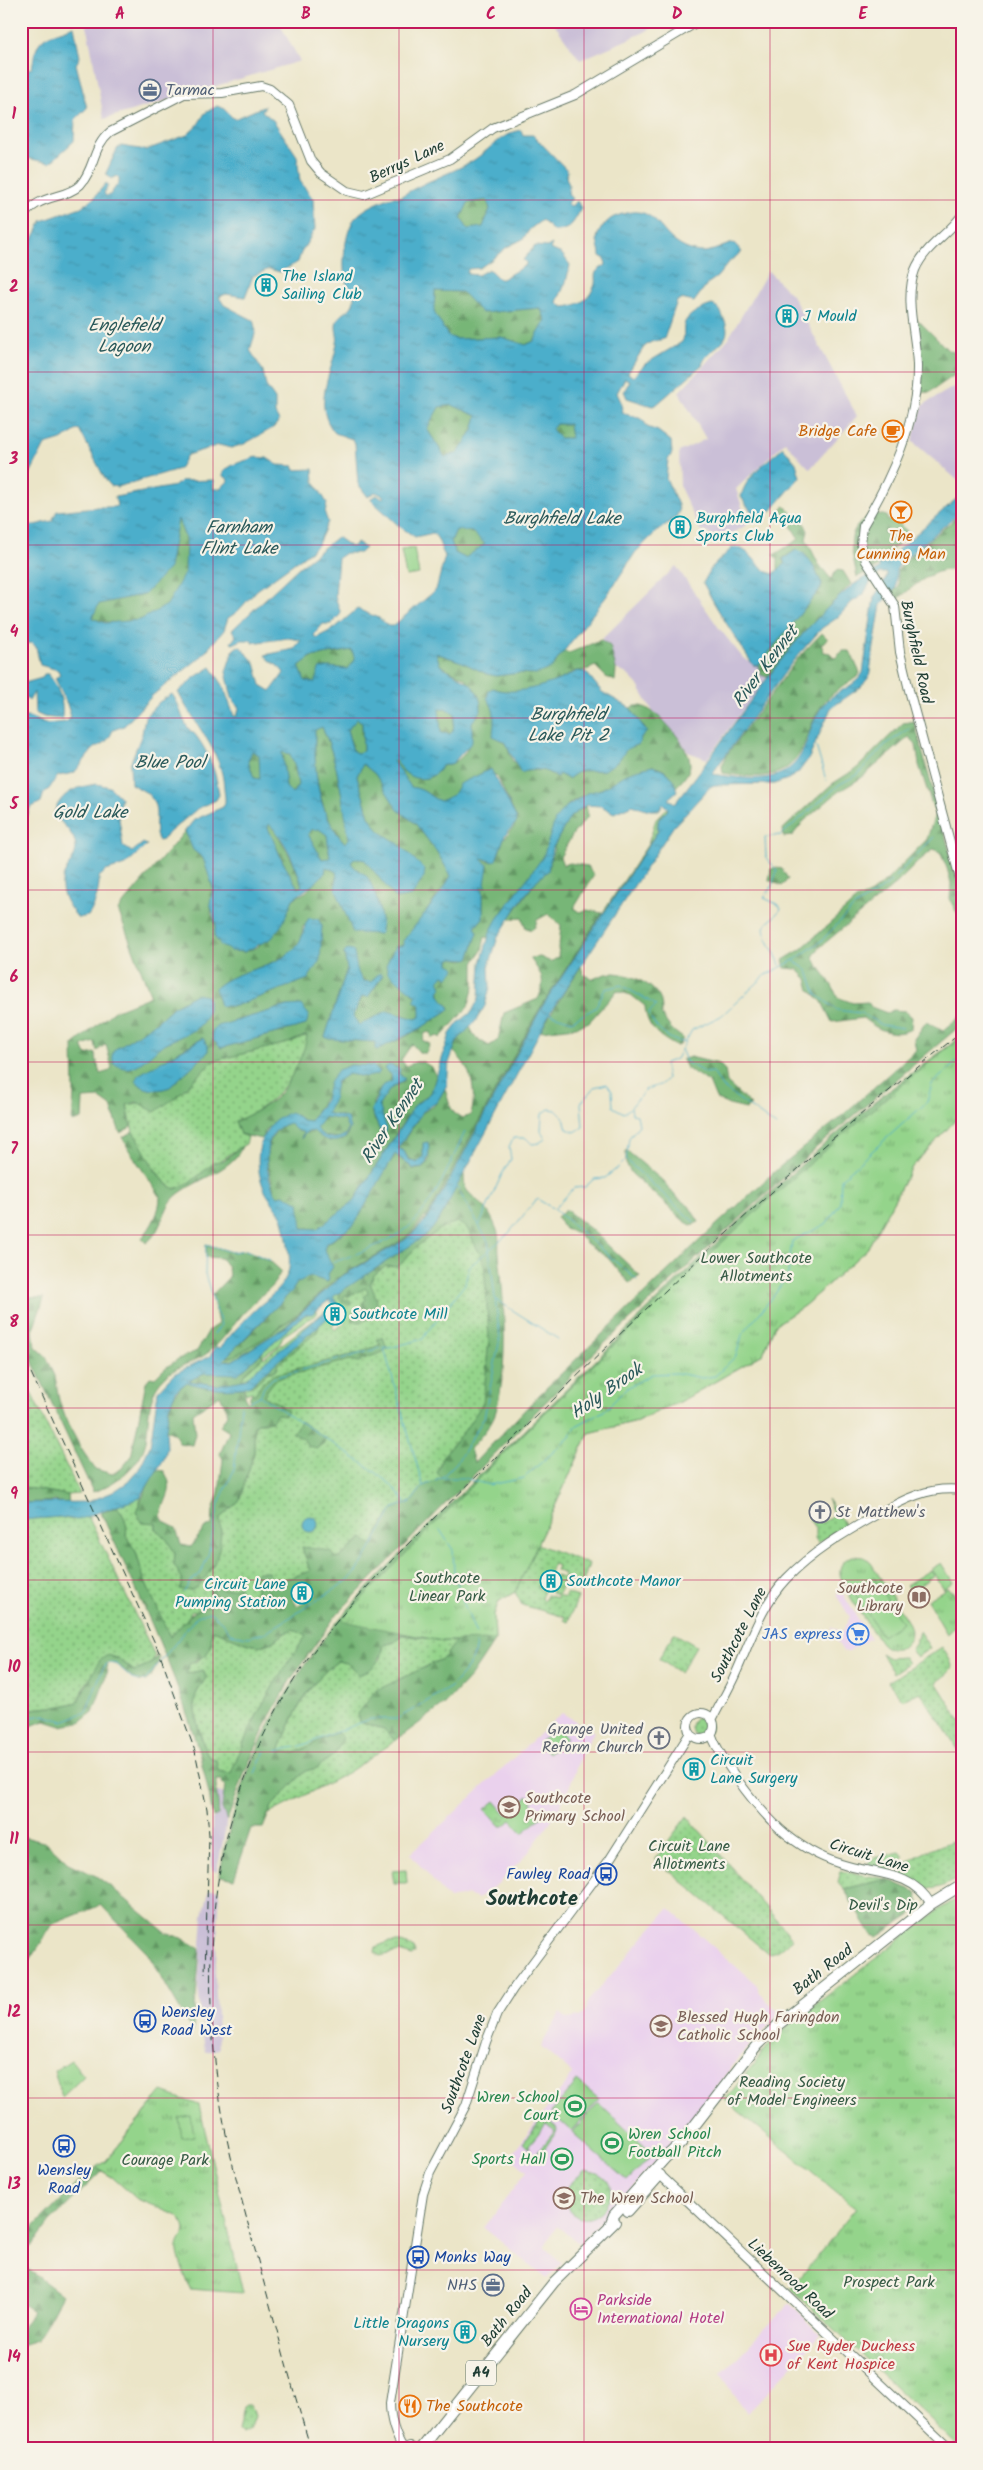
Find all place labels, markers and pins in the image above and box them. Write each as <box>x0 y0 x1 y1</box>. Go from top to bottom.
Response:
office icon: Tarmac <box>138 78 162 102</box>
place label: Tarmac <box>166 78 215 103</box>
place label: The Island Sailing Club <box>282 264 362 307</box>
building icon: The Island Sailing Club <box>254 273 278 297</box>
building icon: J Mould <box>775 304 799 328</box>
place label: J Mould <box>803 304 857 329</box>
place label: Bridge Cafe <box>798 419 877 444</box>
cafe icon: Bridge Cafe <box>881 419 905 443</box>
bar icon: The Cunning Man <box>889 500 913 524</box>
place label: Burghfield Aqua Sports Club <box>696 506 802 549</box>
building icon: Burghfield Aqua Sports Club <box>668 515 692 539</box>
place label: The Cunning Man <box>856 524 946 567</box>
building icon: Southcote Mill <box>323 1302 347 1326</box>
place label: Southcote Mill <box>351 1302 448 1327</box>
church icon: St Matthew's <box>808 1500 832 1524</box>
place label: St Matthew's <box>836 1500 925 1525</box>
building icon: Southcote Manor <box>539 1569 563 1593</box>
place label: Southcote Manor <box>567 1569 682 1594</box>
place label: Circuit Lane Pumping Station <box>175 1572 286 1615</box>
place label: Southcote Library <box>837 1576 903 1619</box>
building icon: Circuit Lane Pumping Station <box>290 1581 314 1605</box>
library icon: Southcote Library <box>907 1585 931 1609</box>
place label: JAS express <box>762 1622 842 1647</box>
supermarket icon: JAS express <box>846 1622 870 1646</box>
place label: Grange United Reform Church <box>542 1717 644 1760</box>
church icon: Grange United Reform Church <box>647 1726 671 1750</box>
place label: Circuit Lane Surgery <box>710 1748 798 1791</box>
building icon: Circuit Lane Surgery <box>682 1757 706 1781</box>
place label: Southcote Primary School <box>525 1786 625 1829</box>
school or university icon: Southcote Primary School <box>497 1795 521 1819</box>
place label: Fawley Road <box>506 1862 591 1887</box>
bus stop icon: Fawley Road <box>594 1862 618 1886</box>
place label: Wensley Road West <box>161 2000 233 2043</box>
place label: Blessed Hugh Faringdon Catholic School <box>677 2005 839 2048</box>
bus stop icon: Wensley Road West <box>133 2009 157 2033</box>
school or university icon: Blessed Hugh Faringdon Catholic School <box>649 2014 673 2038</box>
place label: Wren School Court <box>476 2085 560 2128</box>
sports icon: Wren School Court <box>563 2094 587 2118</box>
place label: Wren School Football Pitch <box>628 2122 722 2165</box>
sports icon: Wren School Football Pitch <box>600 2131 624 2155</box>
bus stop icon: Wensley Road <box>52 2134 76 2158</box>
place label: Sports Hall <box>472 2147 546 2172</box>
sports icon: Sports Hall <box>550 2147 574 2171</box>
place label: Wensley Road <box>37 2158 91 2201</box>
school or university icon: The Wren School <box>552 2186 576 2210</box>
place label: The Wren School <box>580 2186 693 2211</box>
bus stop icon: Monks Way <box>406 2245 430 2269</box>
place label: Monks Way <box>434 2245 511 2270</box>
place label: NHS <box>447 2273 477 2298</box>
office icon: NHS <box>481 2273 505 2297</box>
place label: Parkside International Hotel <box>597 2288 724 2331</box>
hotel icon: Parkside International Hotel <box>569 2297 593 2321</box>
place label: Little Dragons Nursery <box>353 2311 449 2354</box>
building icon: Little Dragons Nursery <box>453 2320 477 2344</box>
place label: Sue Ryder Duchess of Kent Hospice <box>787 2334 915 2377</box>
hospital icon: Sue Ryder Duchess of Kent Hospice <box>759 2343 783 2367</box>
restaurant icon: The Southcote <box>398 2394 422 2418</box>
place label: The Southcote <box>426 2394 523 2419</box>

